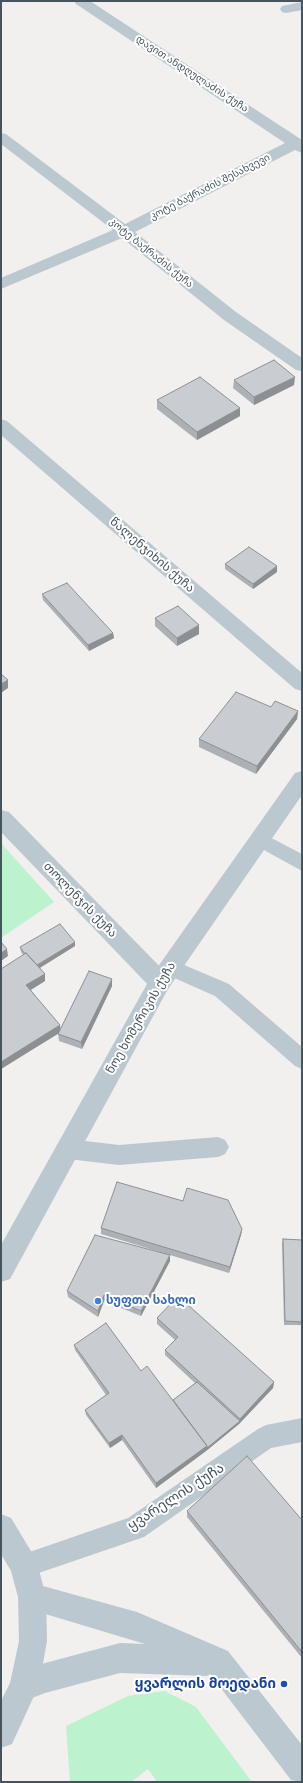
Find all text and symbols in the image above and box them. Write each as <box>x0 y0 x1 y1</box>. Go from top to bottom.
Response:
street label: დავით ანდღულაძის ქუჩა <box>134 33 250 115</box>
street label: კოტე ბაქრაძის შესახვევი <box>148 151 272 223</box>
street label: კოტე ბაქრაძის ქუჩა <box>107 215 195 291</box>
street label: წალენჯიხის ქუჩა <box>107 514 197 596</box>
street label: თოლენჯის ქუჩა <box>40 859 120 941</box>
street label: ნოე ხომერიკის ქუჩა <box>103 960 179 1076</box>
place label: სუფთა სახლი <box>106 1294 196 1308</box>
marker: სუფთა სახლი <box>93 1296 103 1306</box>
street label: ყვარელის ქუჩა <box>125 1460 227 1534</box>
place label: ყვარლის მოედანი <box>135 1676 276 1692</box>
marker: ყვარლის მოედანი <box>279 1679 289 1689</box>

